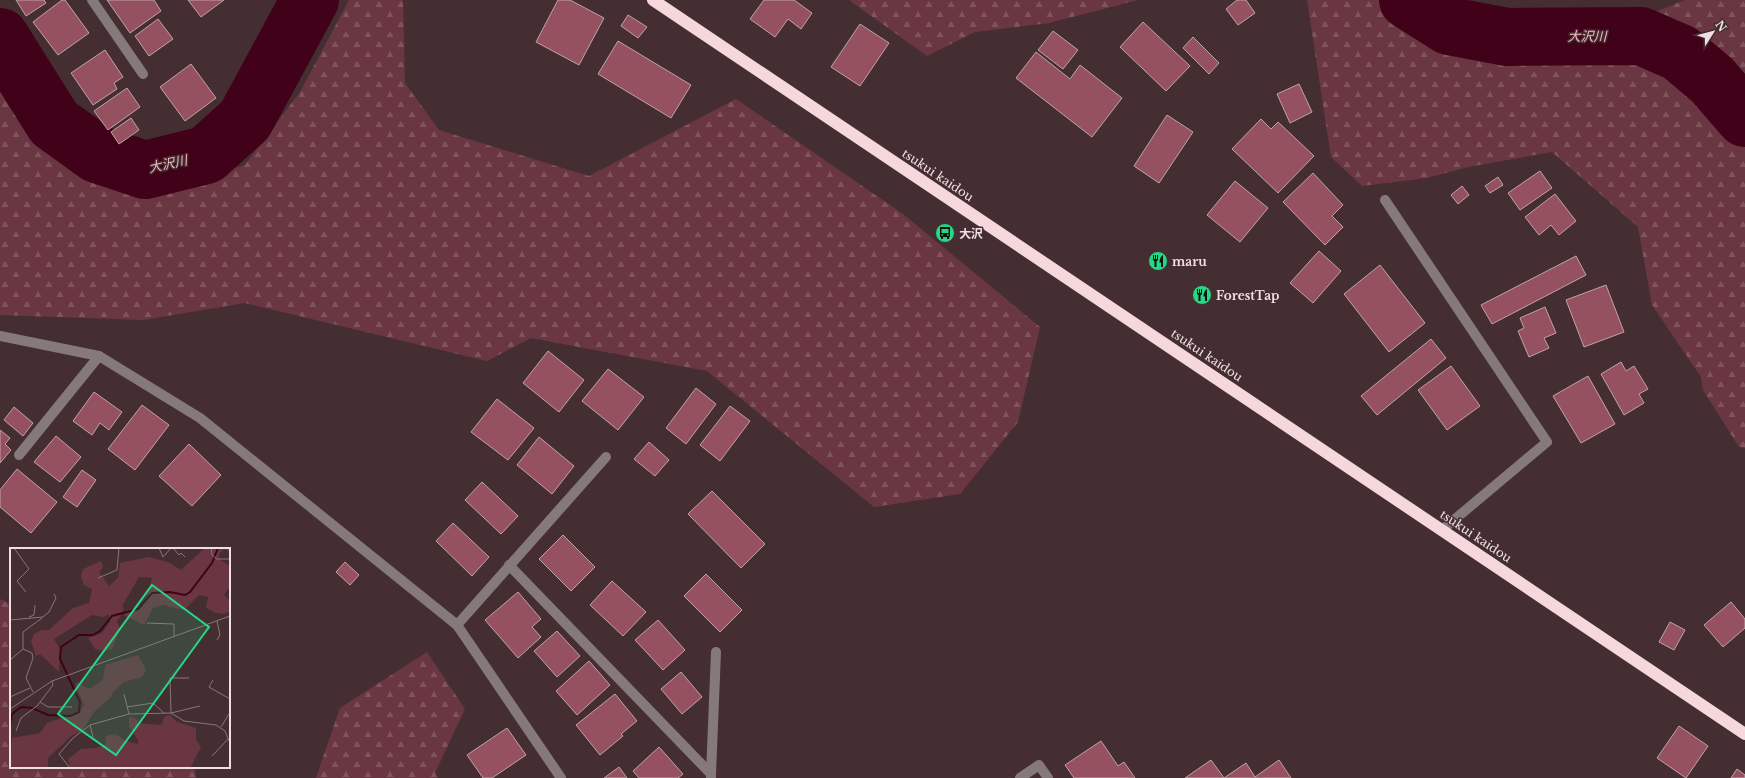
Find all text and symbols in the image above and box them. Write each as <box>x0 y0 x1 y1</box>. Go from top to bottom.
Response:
north arrow <box>1693 12 1733 52</box>
text: N <box>1712 18 1730 35</box>
water label: 大沢川 <box>1567 28 1608 45</box>
street label: tsukui kaidou <box>899 146 977 204</box>
water label: 大沢川 <box>147 151 191 176</box>
bus stop icon: 大沢 <box>934 222 956 244</box>
place label: 大沢 <box>959 226 983 241</box>
restaurant icon: maru <box>1147 250 1169 272</box>
place label: maru <box>1172 254 1207 269</box>
restaurant icon: ForestTap <box>1191 284 1213 306</box>
place label: ForestTap <box>1216 288 1279 303</box>
street label: tsukui kaidou <box>1168 326 1246 384</box>
street label: tsukui kaidou <box>1437 507 1515 565</box>
inset map <box>10 548 230 768</box>

